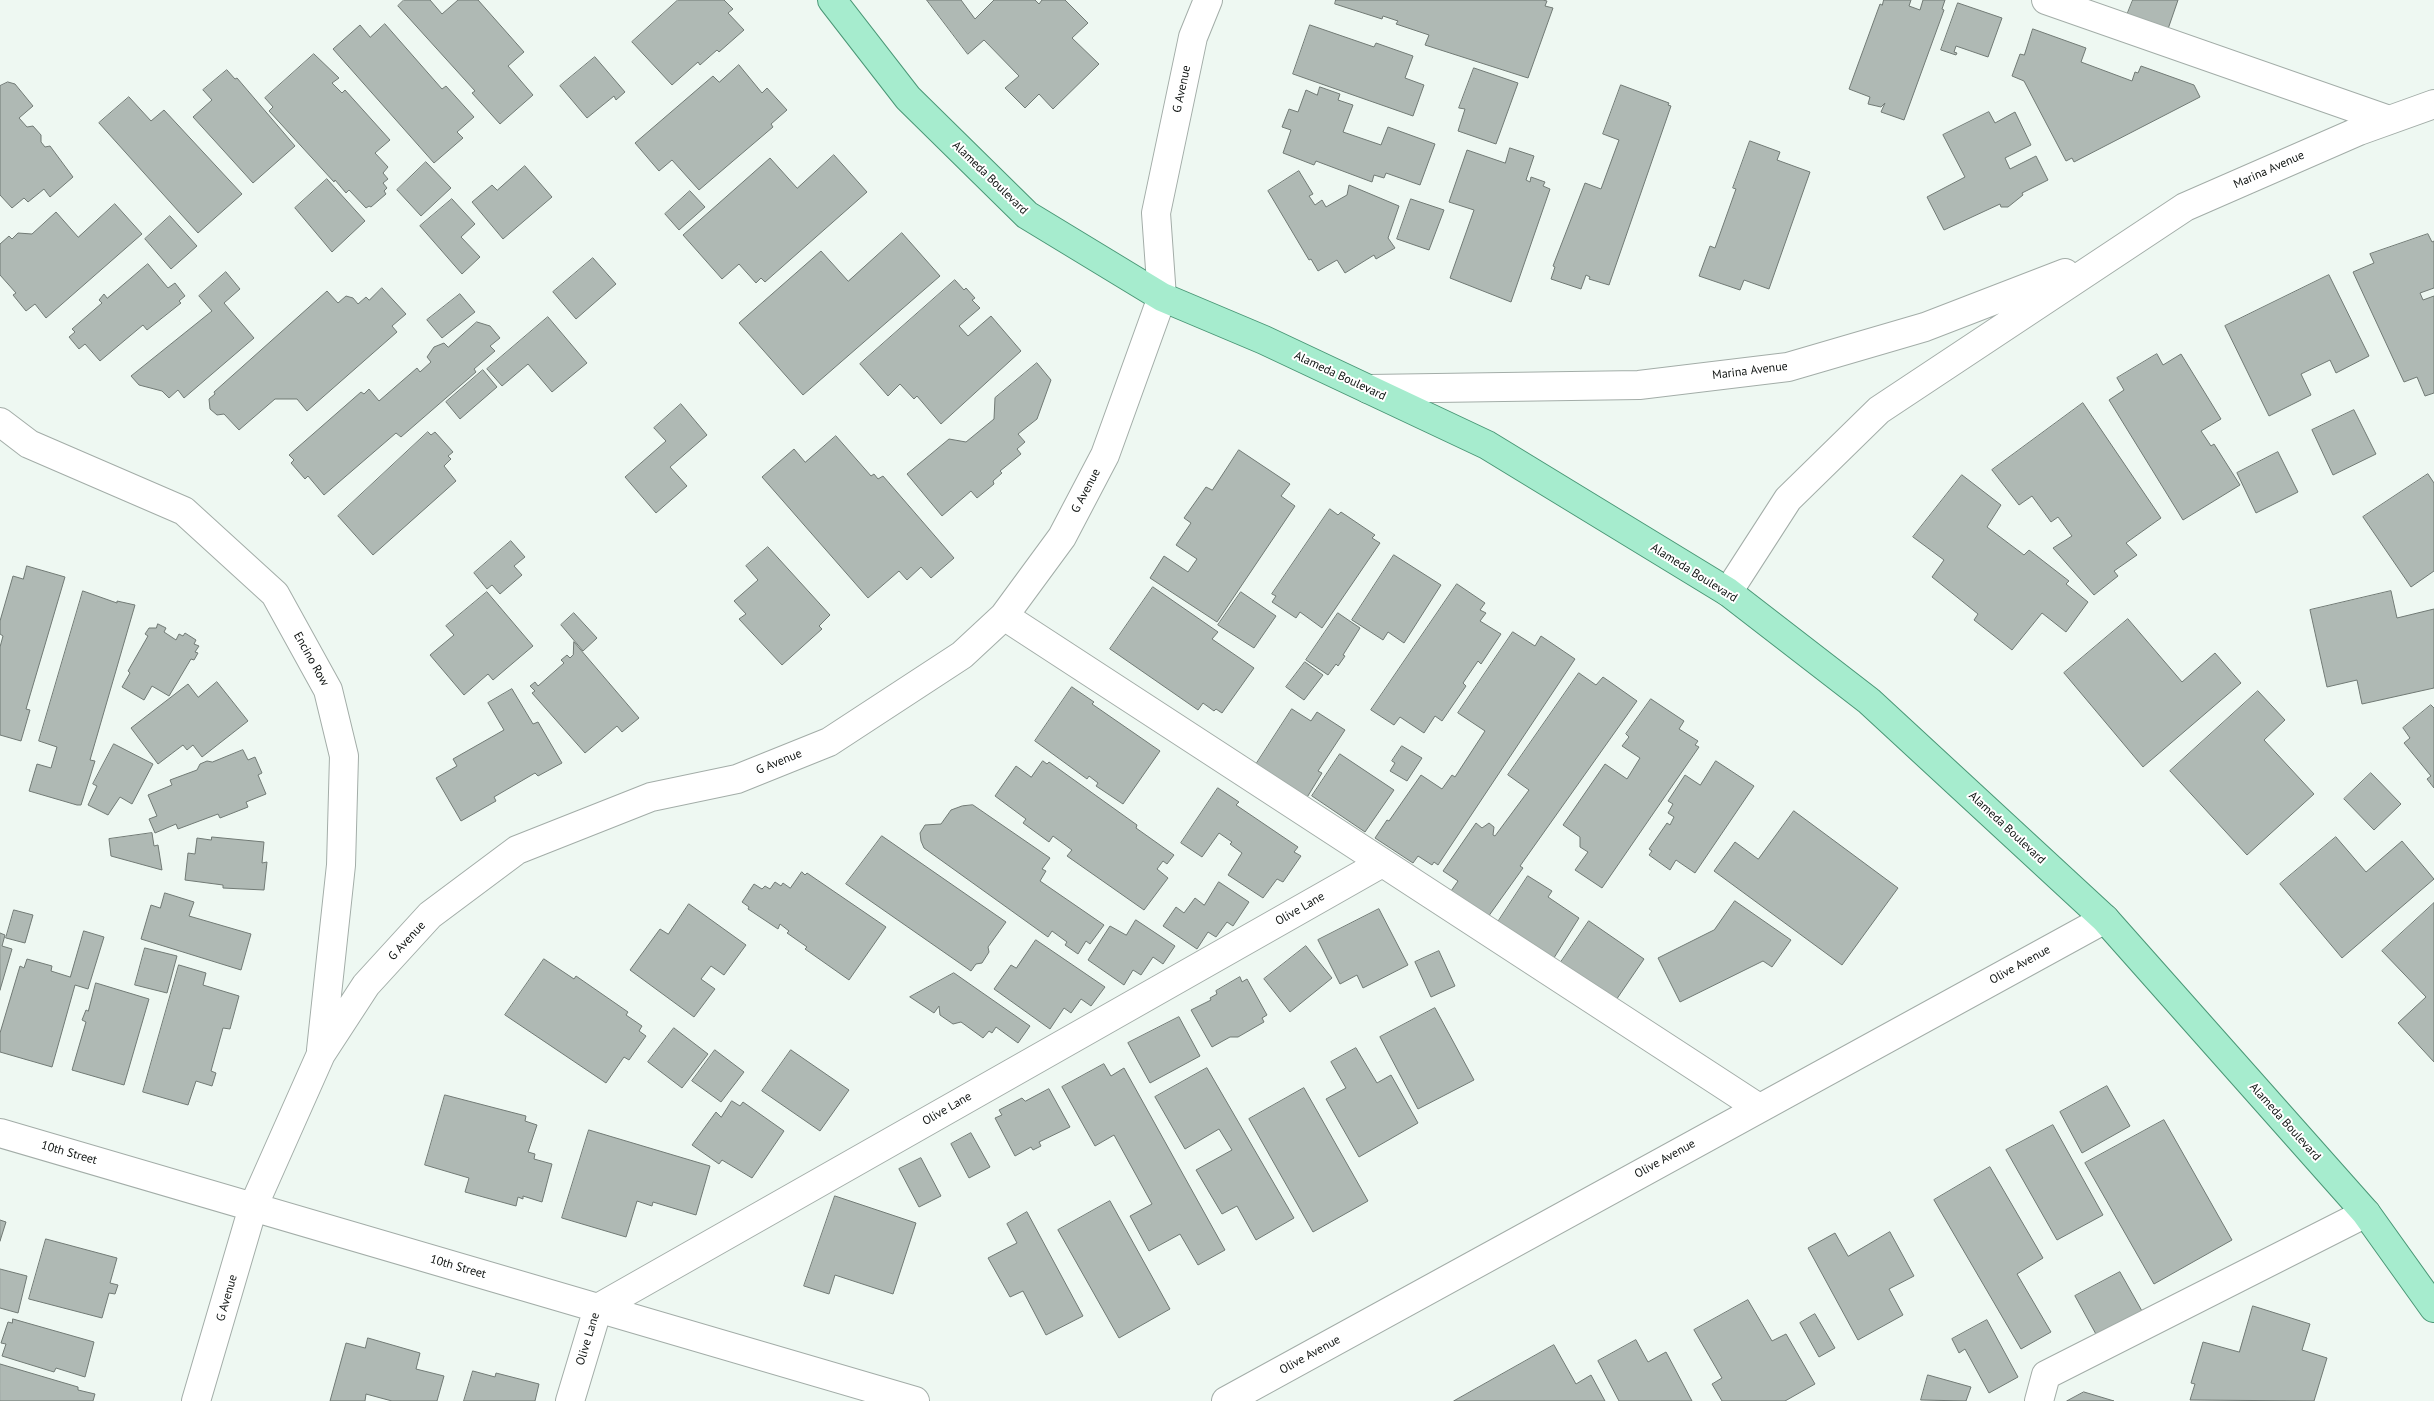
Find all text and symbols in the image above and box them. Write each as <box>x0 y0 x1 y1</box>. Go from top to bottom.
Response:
street label: G Avenue <box>1170 64 1194 114</box>
street label: Alameda Boulevard <box>949 138 1031 218</box>
street label: Marina Avenue <box>2231 148 2307 192</box>
street label: Alameda Boulevard <box>1292 348 1388 404</box>
street label: Marina Avenue <box>1711 359 1789 383</box>
street label: G Avenue <box>1068 466 1104 516</box>
street label: Alameda Boulevard <box>1648 541 1740 605</box>
street label: Encino Row <box>290 629 332 689</box>
street label: G Avenue <box>754 746 804 778</box>
street label: Alameda Boulevard <box>1966 789 2048 867</box>
street label: Olive Lane <box>1273 889 1327 929</box>
street label: G Avenue <box>385 919 429 963</box>
street label: Olive Avenue <box>1987 942 2053 988</box>
street label: Alameda Boulevard <box>2246 1080 2324 1164</box>
street label: Olive Lane <box>920 1089 974 1129</box>
street label: Olive Avenue <box>1632 1136 1698 1182</box>
street label: 10th Street <box>39 1138 99 1168</box>
street label: 10th Street <box>428 1252 488 1282</box>
street label: G Avenue <box>213 1273 241 1323</box>
street label: Olive Lane <box>573 1311 603 1367</box>
street label: Olive Avenue <box>1277 1332 1343 1378</box>

